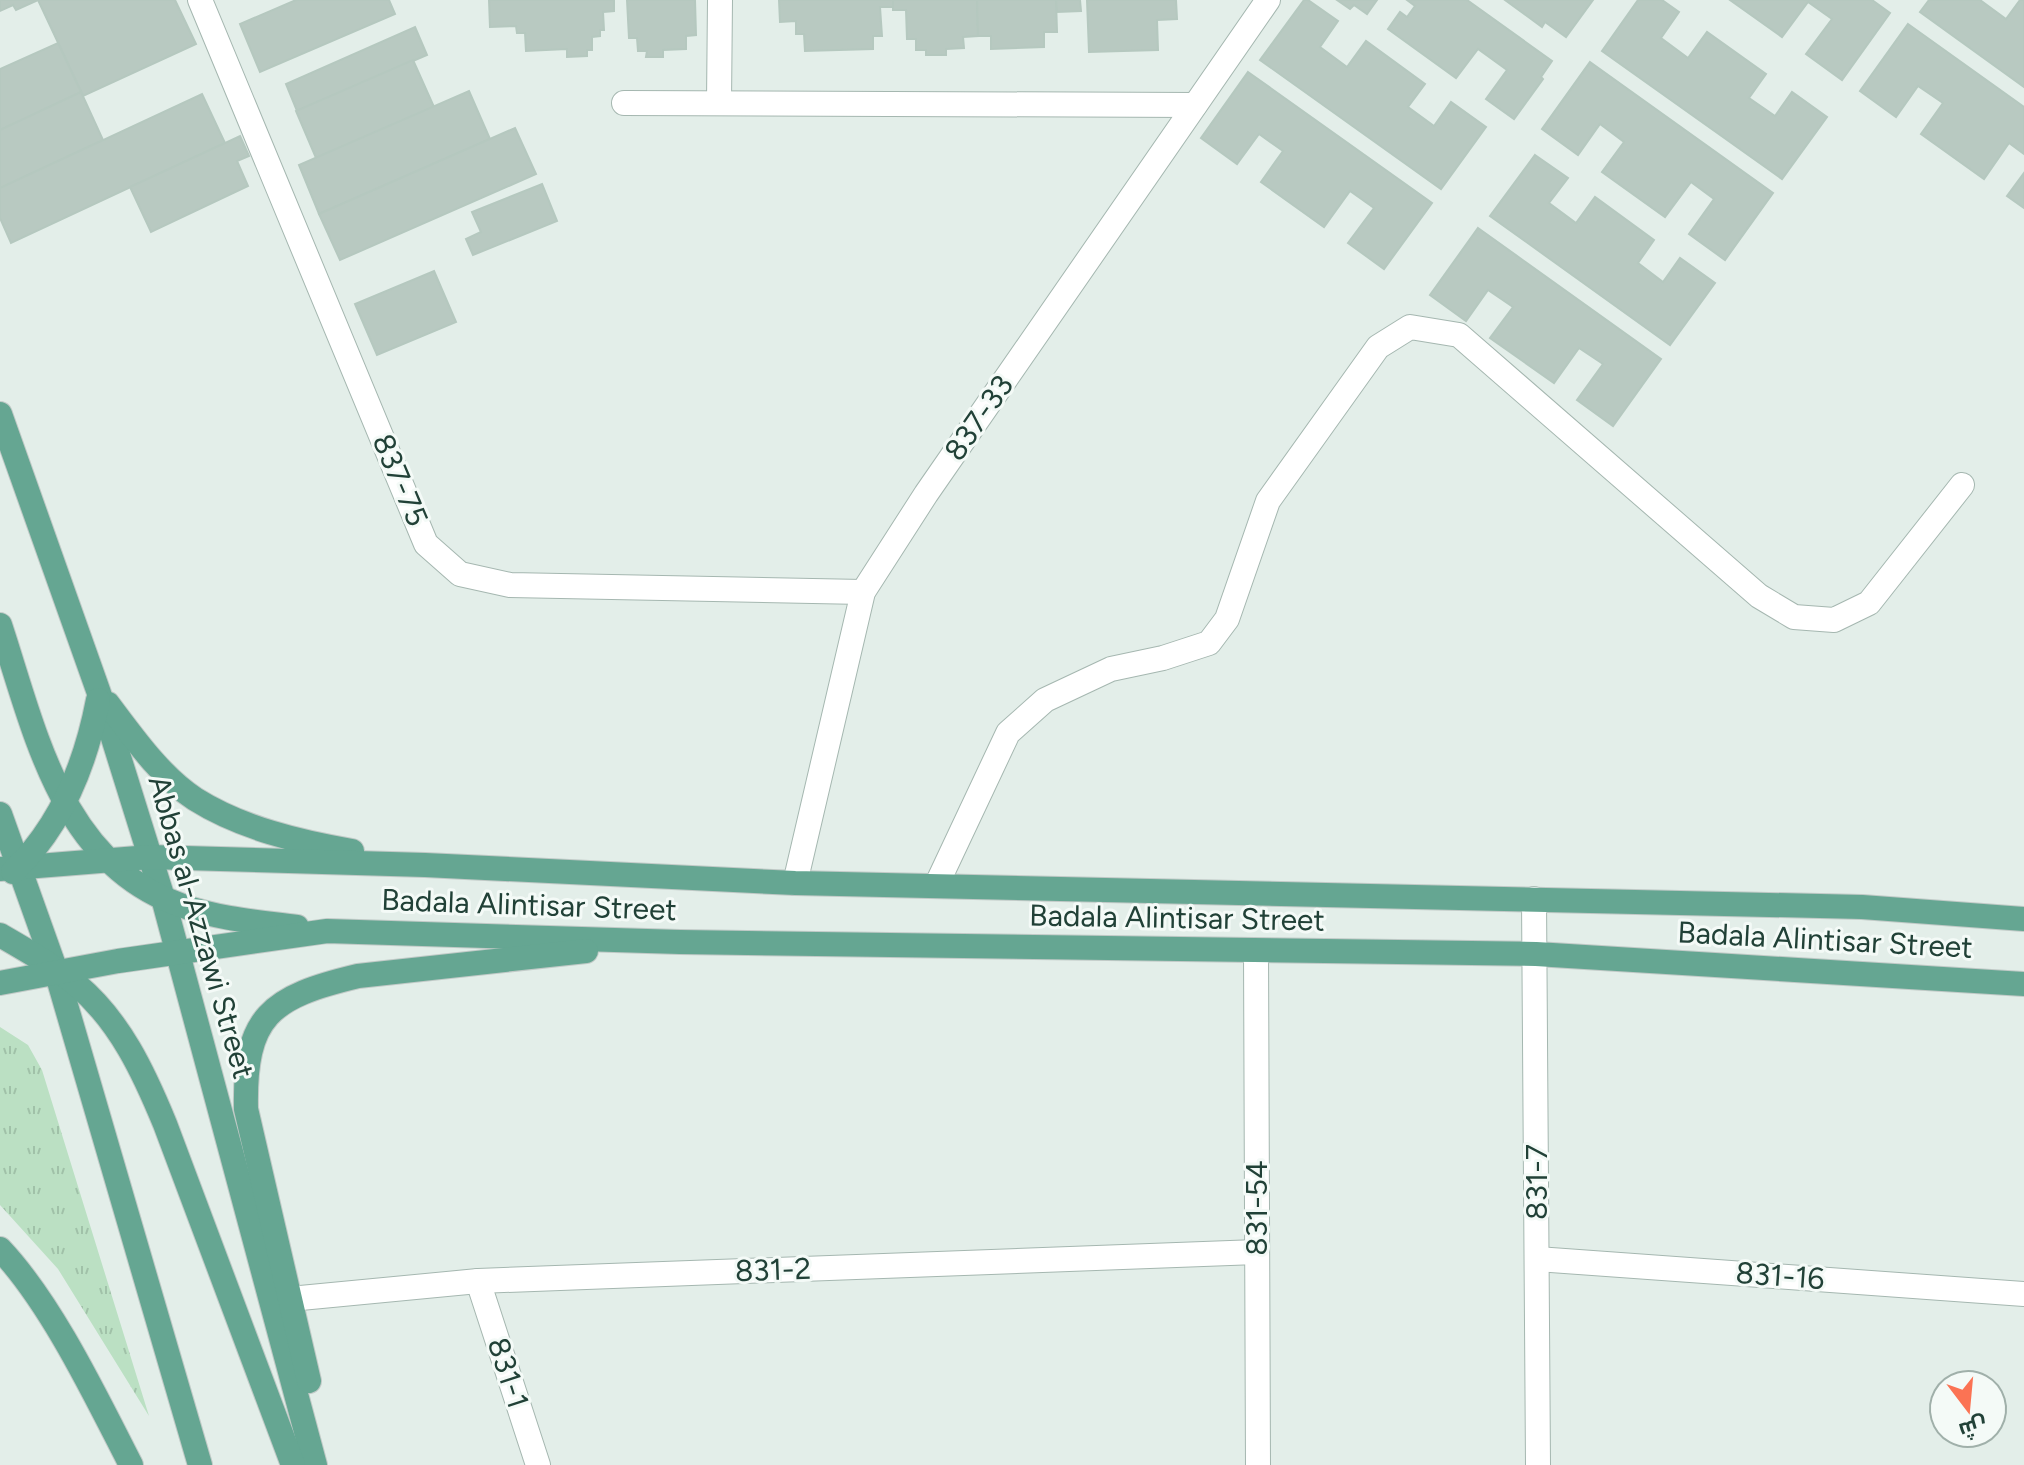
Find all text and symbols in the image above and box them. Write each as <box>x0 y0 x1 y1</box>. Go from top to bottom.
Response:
street label: 837-33 <box>936 368 1021 468</box>
street label: 837-75 <box>365 428 436 532</box>
street label: Abbas al-Azzawi Street <box>141 771 262 1083</box>
street label: Badala Alintisar Street <box>381 881 677 928</box>
street label: Badala Alintisar Street <box>1029 896 1325 939</box>
street label: Badala Alintisar Street <box>1676 913 1974 966</box>
street label: 831-7 <box>1518 1144 1555 1220</box>
street label: 831-54 <box>1238 1160 1275 1256</box>
street label: 831-2 <box>734 1250 812 1289</box>
street label: 831-16 <box>1734 1254 1826 1297</box>
street label: 831-1 <box>480 1333 537 1413</box>
north arrow <box>1928 1369 2008 1449</box>
text: ش <box>1956 1411 1991 1445</box>

